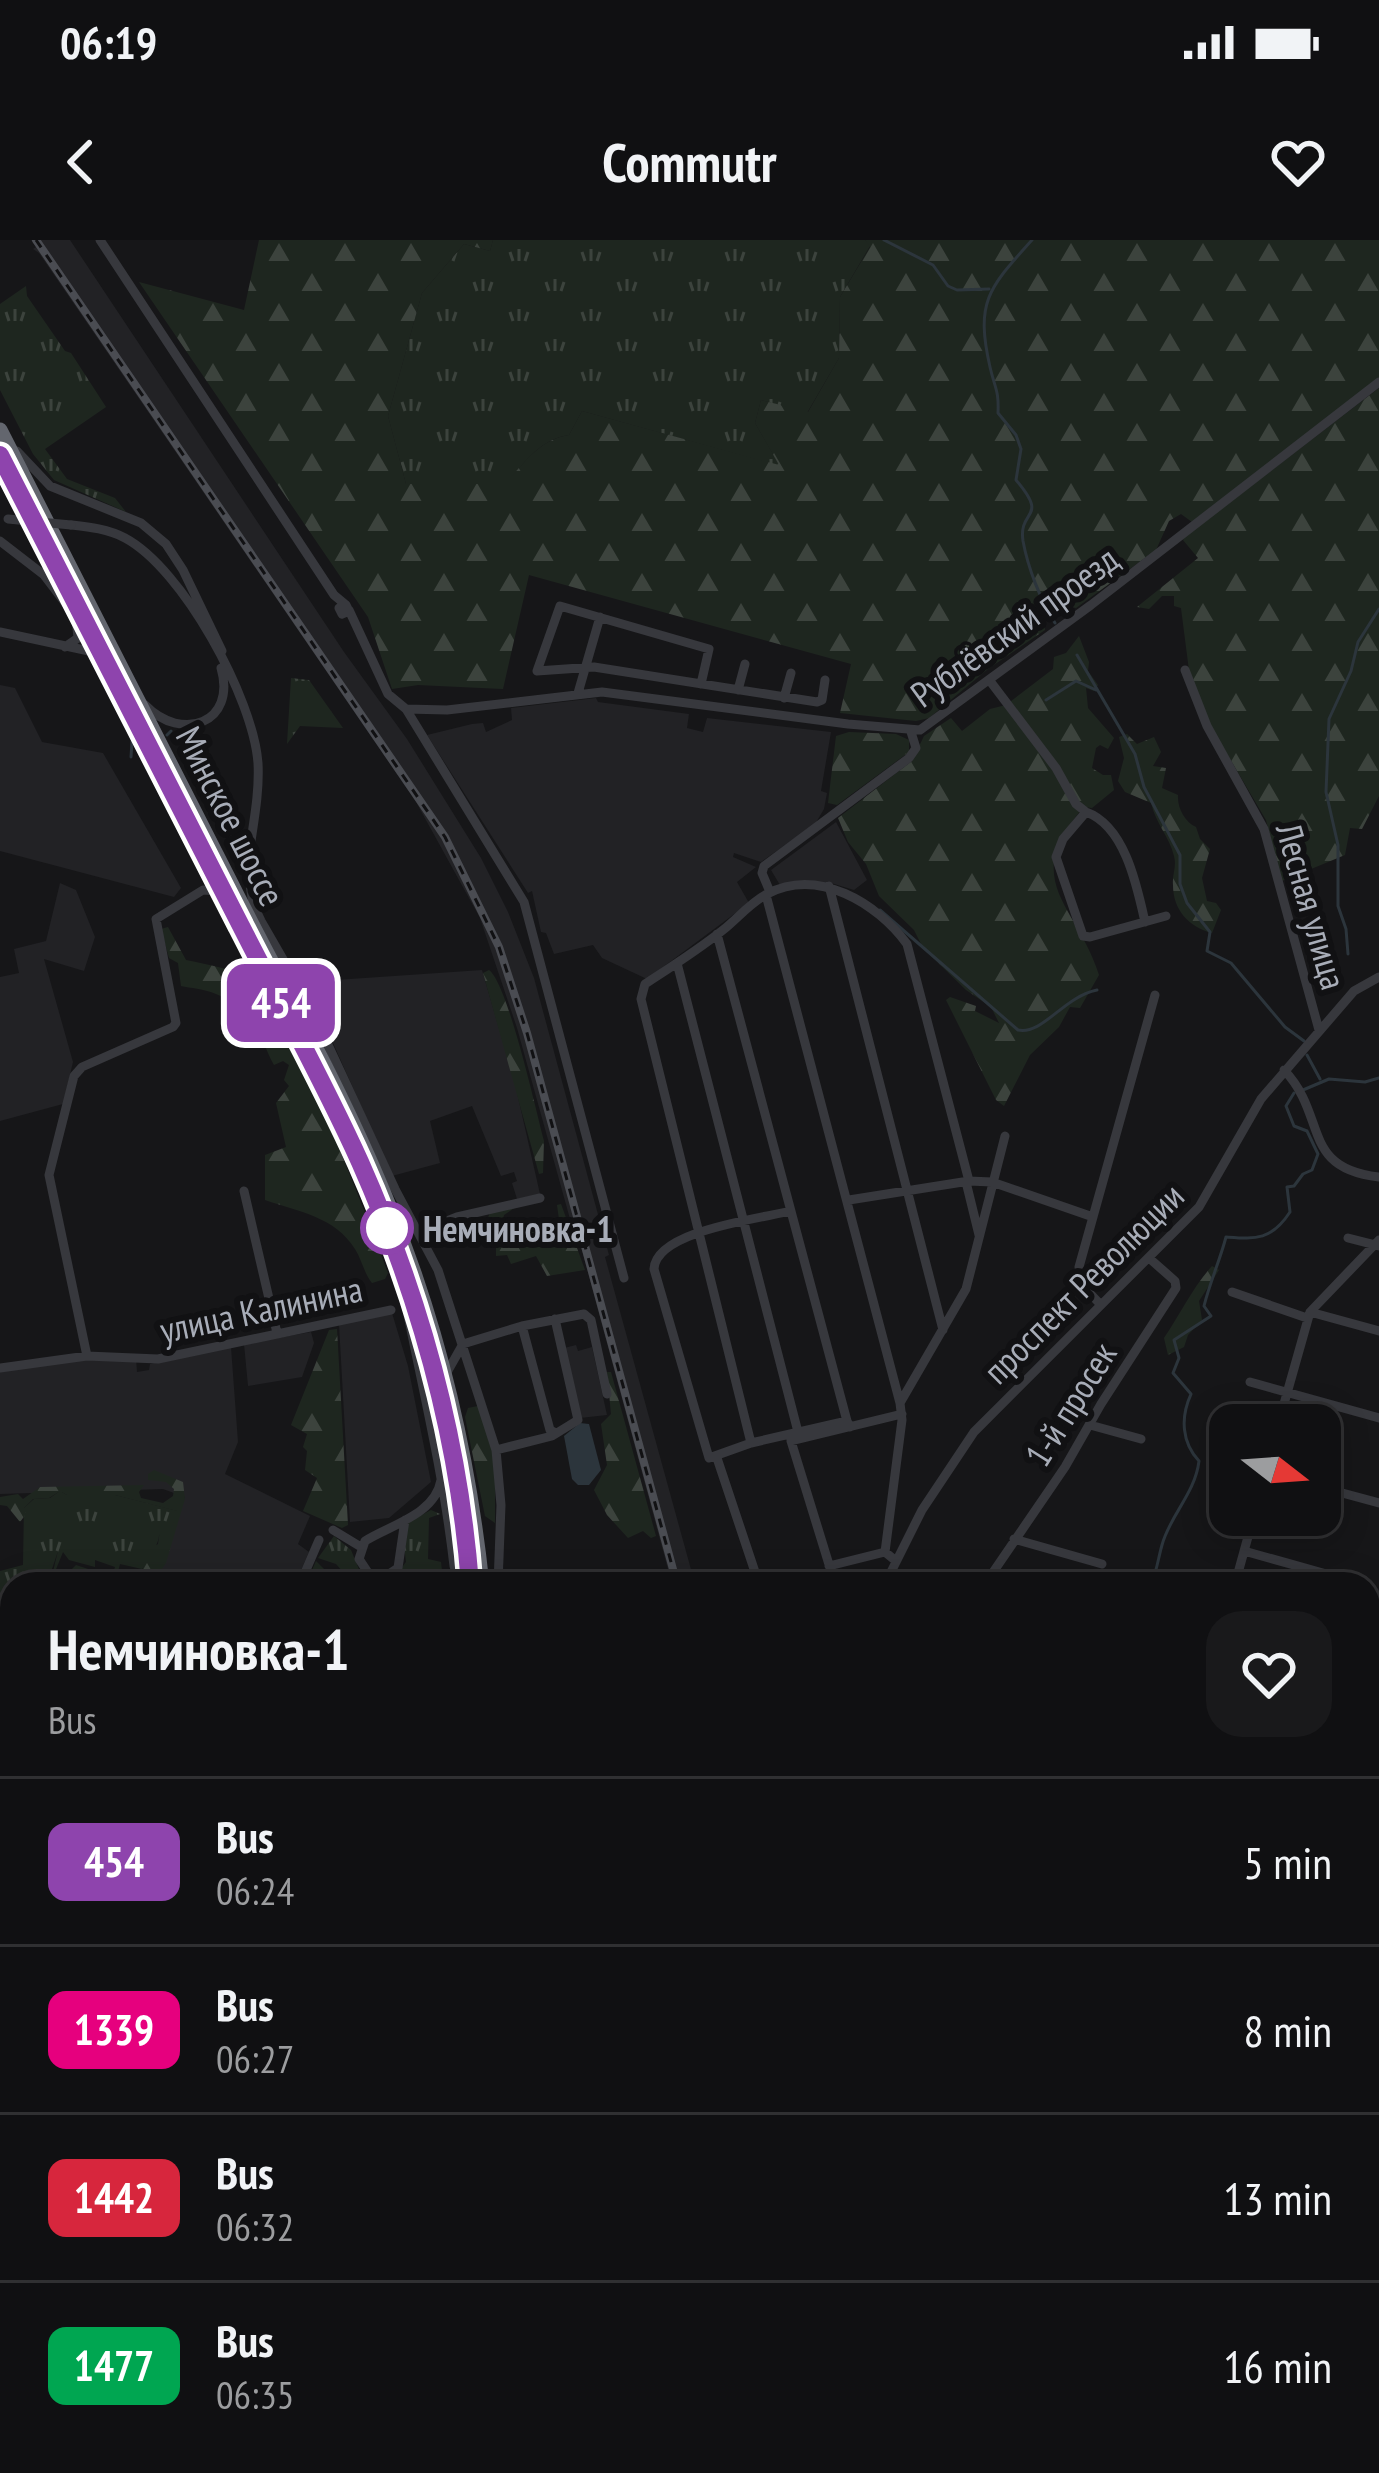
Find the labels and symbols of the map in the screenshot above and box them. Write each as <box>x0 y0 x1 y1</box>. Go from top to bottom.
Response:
street label: Рублёвский проезд <box>901 535 1127 717</box>
street label: Минское шоссе <box>166 718 296 914</box>
street label: Лесная улица <box>1266 817 1358 995</box>
line badge: 454 <box>212 964 350 1042</box>
street label: проспект Революции <box>973 1173 1193 1393</box>
marker: Немчиновка-1 <box>362 1203 412 1253</box>
place label: Немчиновка-1 <box>423 1205 613 1252</box>
street label: улица Калинина <box>156 1265 366 1353</box>
street label: 1-й просек <box>1014 1333 1126 1475</box>
north arrow <box>1209 1404 1341 1536</box>

